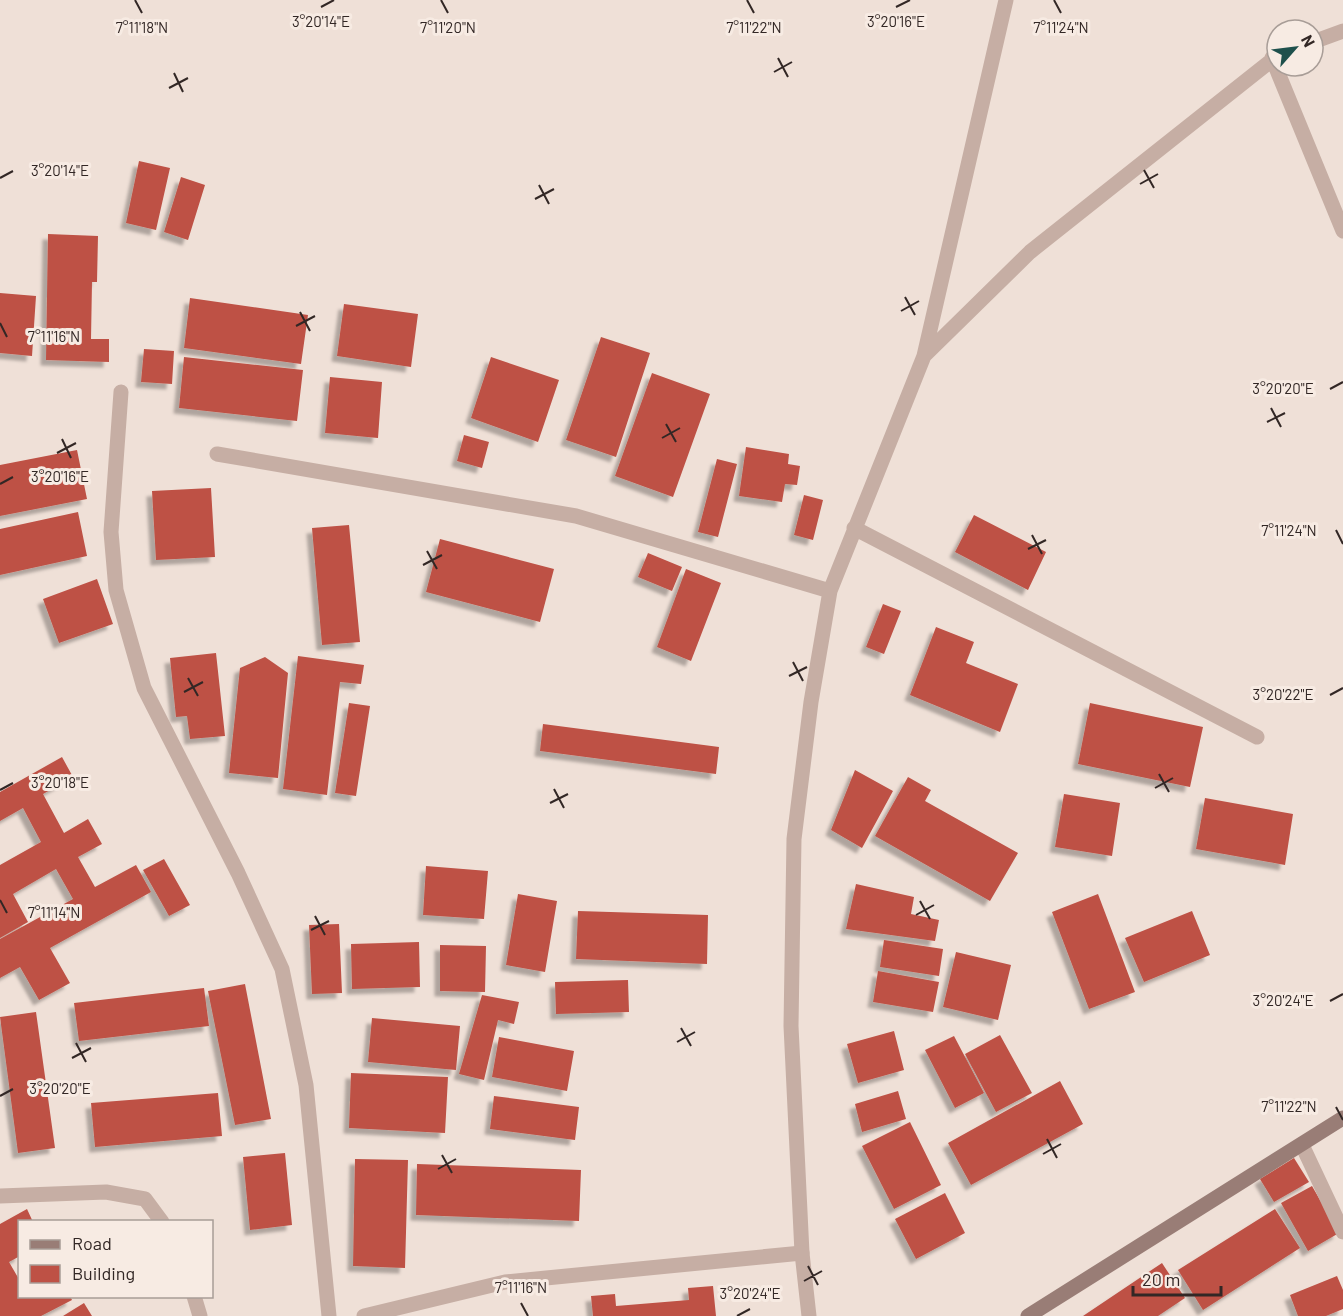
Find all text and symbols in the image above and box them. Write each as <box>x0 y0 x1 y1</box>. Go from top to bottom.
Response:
text: 3°20'14"E <box>292 12 350 30</box>
text: 3°20'16"E <box>867 12 925 30</box>
text: 7°11'18"N <box>116 18 168 36</box>
text: 7°11'20"N <box>420 18 476 36</box>
text: 7°11'22"N <box>726 18 782 36</box>
text: 7°11'24"N <box>1033 18 1089 36</box>
north arrow <box>1265 18 1325 78</box>
text: N <box>1298 32 1320 50</box>
text: 3°20'14"E <box>31 161 89 179</box>
text: 7°11'16"N <box>28 327 80 345</box>
text: 3°20'20"E <box>1252 379 1314 397</box>
text: 3°20'16"E <box>31 467 89 485</box>
text: 7°11'24"N <box>1261 521 1317 539</box>
text: 3°20'22"E <box>1252 685 1314 703</box>
text: 3°20'18"E <box>31 773 89 791</box>
text: 7°11'14"N <box>28 903 80 921</box>
text: 3°20'24"E <box>1252 991 1314 1009</box>
text: 3°20'20"E <box>29 1079 91 1097</box>
text: 7°11'22"N <box>1261 1097 1317 1115</box>
legend <box>18 1220 213 1298</box>
text: Road <box>72 1232 112 1254</box>
scale bar <box>1133 1259 1222 1297</box>
text: Building <box>72 1262 135 1284</box>
text: 20 m <box>1142 1268 1180 1290</box>
text: 7°11'16"N <box>495 1278 547 1296</box>
text: 3°20'24"E <box>719 1284 781 1302</box>

